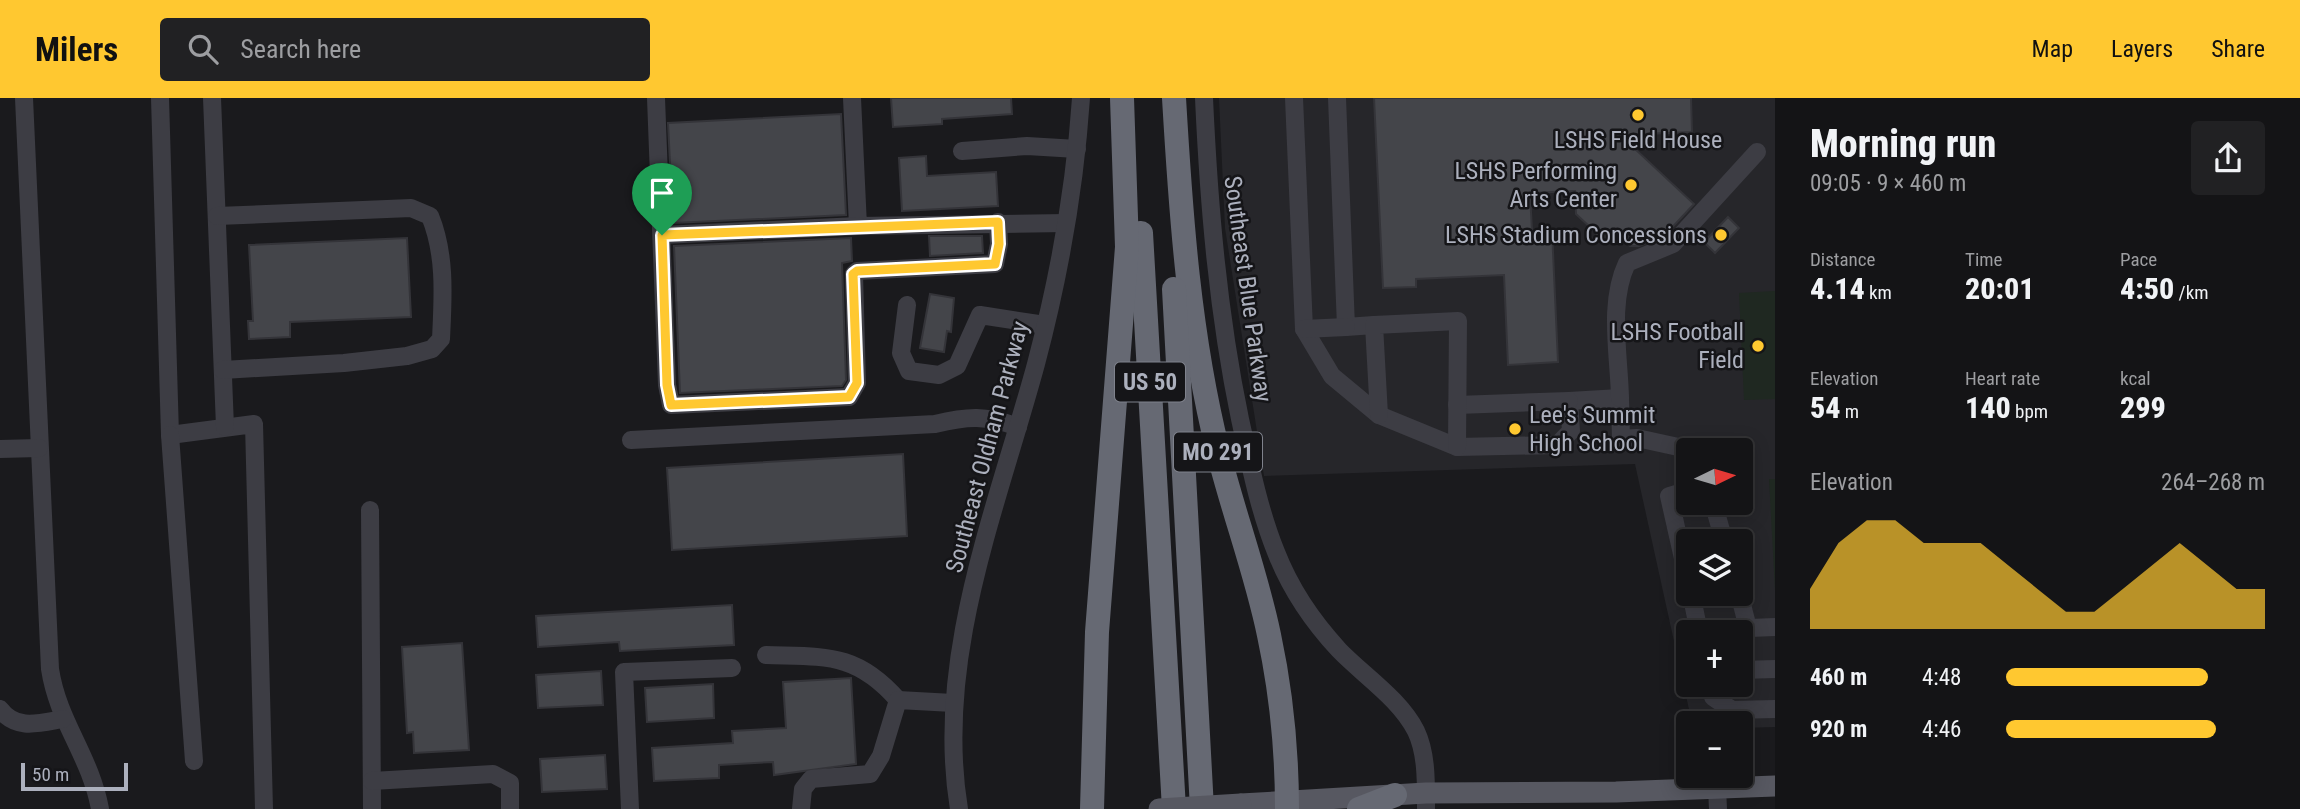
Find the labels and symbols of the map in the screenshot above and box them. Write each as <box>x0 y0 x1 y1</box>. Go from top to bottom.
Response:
marker: LSHS Field House <box>1630 107 1646 123</box>
place label: LSHS Field House <box>1554 126 1722 154</box>
place label: LSHS Performing Arts Center <box>1454 157 1617 213</box>
pin <box>632 163 692 235</box>
street label: Southeast Blue Parkway <box>1218 174 1278 404</box>
marker: LSHS Performing Arts Center <box>1623 177 1639 193</box>
place label: LSHS Stadium Concessions <box>1445 221 1707 249</box>
marker: LSHS Stadium Concessions <box>1713 227 1729 243</box>
street label: Southeast Oldham Parkway <box>940 318 1034 576</box>
place label: LSHS Football Field <box>1610 318 1744 374</box>
marker: LSHS Football Field <box>1750 338 1766 354</box>
road number: US 50 <box>1115 362 1185 402</box>
place label: Lee's Summit High School <box>1529 401 1655 457</box>
marker: Lee's Summit High School <box>1507 421 1523 437</box>
road number: MO 291 <box>1174 432 1262 472</box>
north arrow <box>1676 438 1754 514</box>
scale bar <box>21 760 128 792</box>

